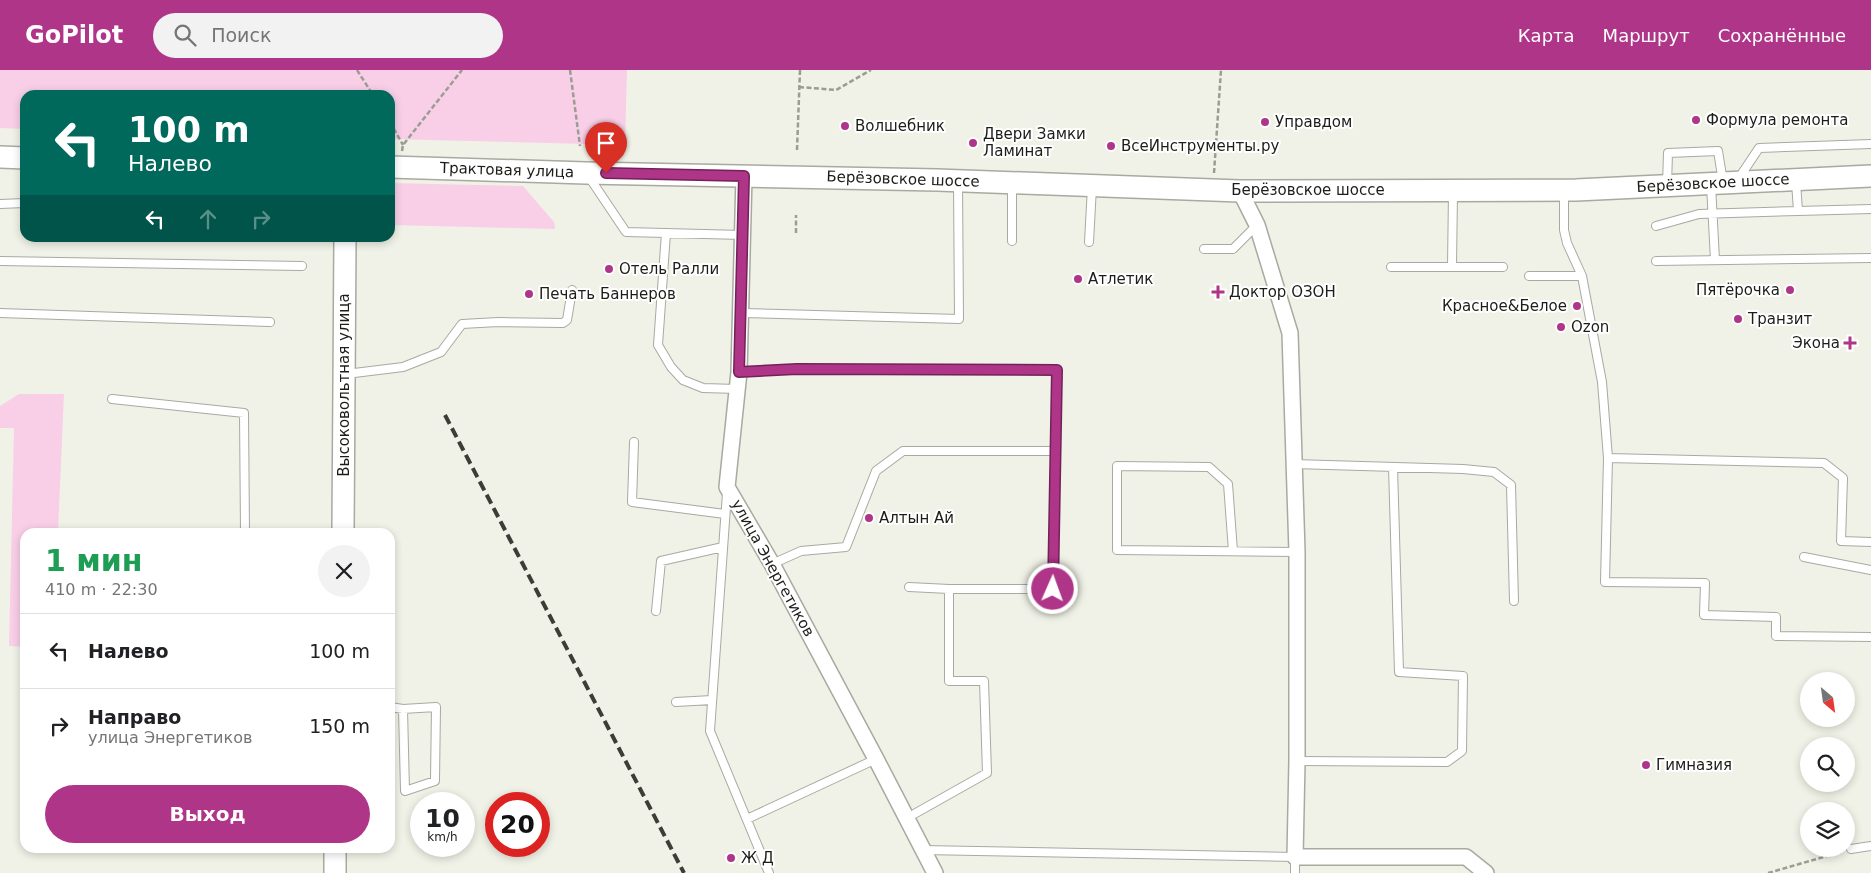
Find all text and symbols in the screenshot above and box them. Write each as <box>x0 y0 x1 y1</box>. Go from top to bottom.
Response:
search box <box>153 13 503 58</box>
text: GoPilot <box>25 21 123 49</box>
icon: search <box>171 21 199 49</box>
text: Поиск <box>211 24 271 46</box>
text: Карта <box>1518 25 1575 46</box>
text: Маршрут <box>1603 25 1690 46</box>
text: Сохранённые <box>1718 25 1846 46</box>
icon: left <box>45 110 110 175</box>
text: 100 m <box>128 110 250 150</box>
place label: Формула ремонта <box>1706 111 1848 129</box>
place label: Управдом <box>1275 113 1352 131</box>
marker: Формула ремонта <box>1690 114 1702 126</box>
marker: Управдом <box>1259 116 1271 128</box>
place label: Волшебник <box>855 117 945 135</box>
marker: Волшебник <box>839 120 851 132</box>
pin <box>585 122 627 173</box>
place label: Двери Замки Ламинат <box>983 125 1086 160</box>
icon: arrive <box>592 129 620 157</box>
marker: Двери Замки Ламинат <box>967 137 979 149</box>
place label: ВсеИнструменты.ру <box>1121 137 1279 155</box>
marker: ВсеИнструменты.ру <box>1105 140 1117 152</box>
text: Налево <box>128 151 212 176</box>
street label: Трактовая улица <box>439 159 574 181</box>
street label: Берёзовское шоссе <box>826 167 980 191</box>
street label: Берёзовское шоссе <box>1636 170 1790 196</box>
street label: Берёзовское шоссе <box>1231 181 1385 199</box>
icon: left <box>141 205 169 233</box>
icon: ahead <box>194 205 222 233</box>
icon: right <box>247 205 275 233</box>
place label: Отель Ралли <box>619 260 719 278</box>
marker: Отель Ралли <box>603 263 615 275</box>
place label: Атлетик <box>1088 270 1153 288</box>
marker: Атлетик <box>1072 273 1084 285</box>
place label: Пятёрочка <box>1696 281 1780 299</box>
place label: Доктор ОЗОН <box>1229 283 1336 301</box>
marker: Пятёрочка <box>1784 284 1796 296</box>
place label: Печать Баннеров <box>539 285 676 303</box>
marker: Доктор ОЗОН <box>1211 285 1225 299</box>
marker: Печать Баннеров <box>523 288 535 300</box>
street label: Высоковольтная улица <box>335 293 353 477</box>
place label: Красное&Белое <box>1442 297 1567 315</box>
marker: Красное&Белое <box>1571 300 1583 312</box>
place label: Транзит <box>1747 310 1812 328</box>
marker: Транзит <box>1732 313 1744 325</box>
place label: Ozon <box>1571 318 1609 336</box>
marker: Ozon <box>1555 321 1567 333</box>
place label: Экона <box>1792 334 1840 352</box>
marker: Экона <box>1844 337 1856 349</box>
street label: улица Энергетиков <box>728 496 818 640</box>
place label: Алтын Ай <box>879 509 954 527</box>
marker: Алтын Ай <box>863 512 875 524</box>
text: 1 мин <box>45 543 143 578</box>
button: close <box>318 545 370 597</box>
position arrow <box>1026 562 1078 614</box>
text: 410 m · 22:30 <box>45 580 158 599</box>
icon: left <box>45 637 73 665</box>
text: Налево <box>88 640 169 662</box>
text: 100 m <box>309 640 370 662</box>
north arrow <box>1800 672 1855 728</box>
map controls <box>1800 672 1855 857</box>
text: Направо <box>88 706 181 728</box>
icon: right <box>45 712 73 740</box>
text: 150 m <box>309 715 370 737</box>
text: улица Энергетиков <box>88 728 252 747</box>
button: search <box>1800 737 1855 792</box>
place label: Гимназия <box>1656 756 1732 774</box>
marker: Гимназия <box>1640 759 1652 771</box>
button: Выход <box>45 785 370 843</box>
speed limit sign: 20 <box>485 792 550 857</box>
button: layers <box>1800 802 1855 857</box>
text: 10 <box>425 804 460 833</box>
text: km/h <box>427 830 458 844</box>
place label: Ж Д <box>741 849 774 867</box>
marker: Ж Д <box>725 852 737 864</box>

